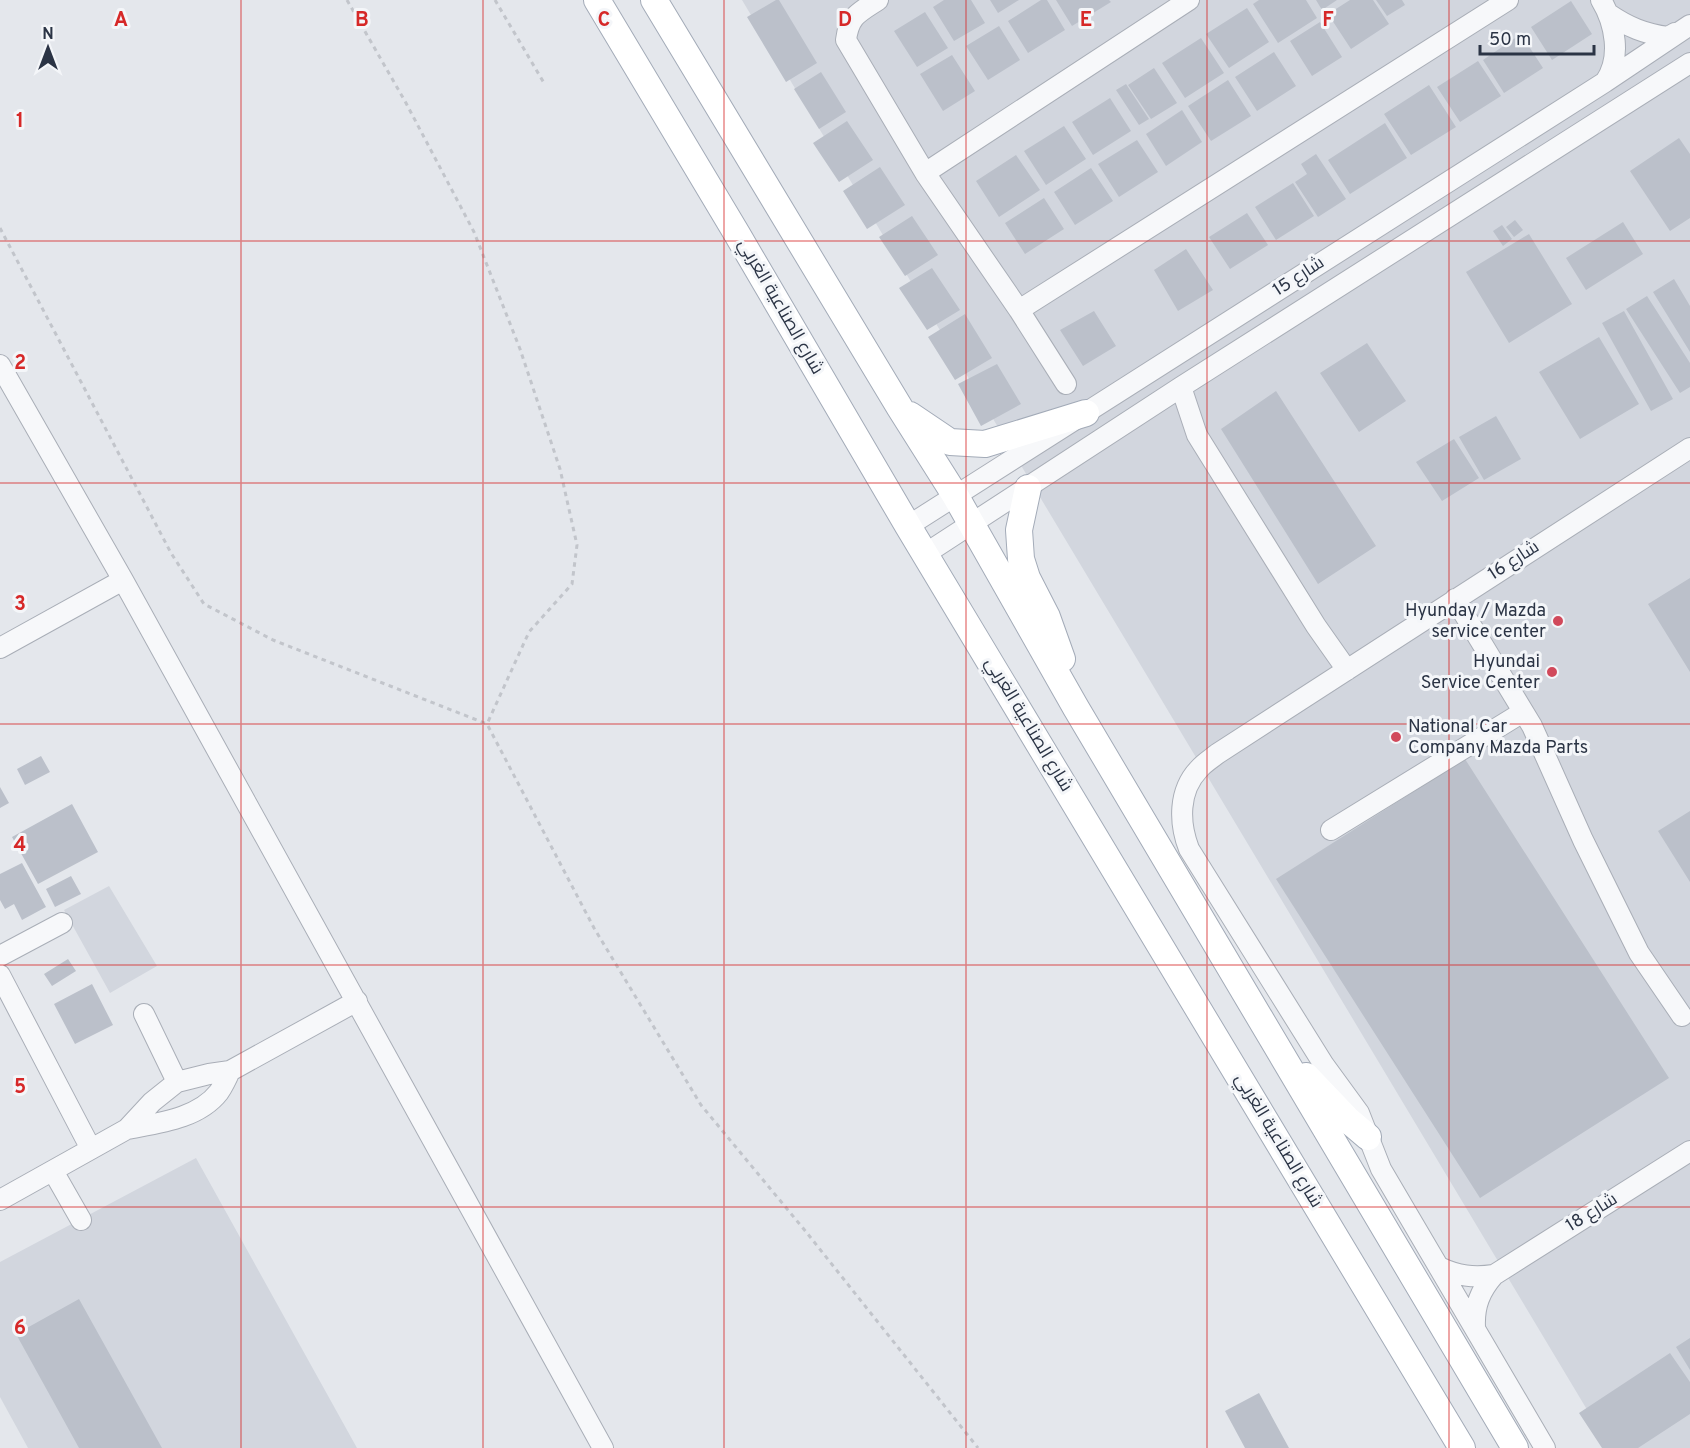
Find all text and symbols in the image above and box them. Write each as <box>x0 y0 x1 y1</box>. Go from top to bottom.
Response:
text: A <box>114 8 128 34</box>
text: B <box>355 8 369 34</box>
text: C <box>598 8 610 34</box>
text: D <box>838 8 852 34</box>
text: E <box>1080 8 1092 34</box>
text: F <box>1322 8 1334 34</box>
north arrow <box>18 18 78 78</box>
scale bar <box>1480 18 1594 56</box>
text: N <box>42 25 54 45</box>
text: 50 m <box>1489 29 1531 52</box>
text: 1 <box>16 109 24 135</box>
street label: شارع الصناعية الغربي <box>731 235 828 379</box>
street label: شارع 15 <box>1269 252 1329 302</box>
text: 2 <box>14 351 26 377</box>
street label: شارع 16 <box>1484 536 1544 586</box>
text: 3 <box>14 592 26 618</box>
place label: Hyunday / Mazda service center <box>1405 600 1546 644</box>
marker: Hyunday / Mazda service center <box>1551 614 1565 628</box>
place label: Hyundai Service Center <box>1421 651 1540 695</box>
street label: شارع الصناعية الغربي <box>978 654 1077 797</box>
marker: Hyundai Service Center <box>1545 665 1559 679</box>
place label: National Car Company Mazda Parts <box>1408 716 1588 760</box>
marker: National Car Company Mazda Parts <box>1389 730 1403 744</box>
text: 4 <box>14 833 26 859</box>
street label: شارع الصناعية الغربي <box>1228 1070 1327 1213</box>
text: 5 <box>14 1075 26 1101</box>
street label: شارع 18 <box>1562 1188 1622 1238</box>
text: 6 <box>14 1316 26 1342</box>

